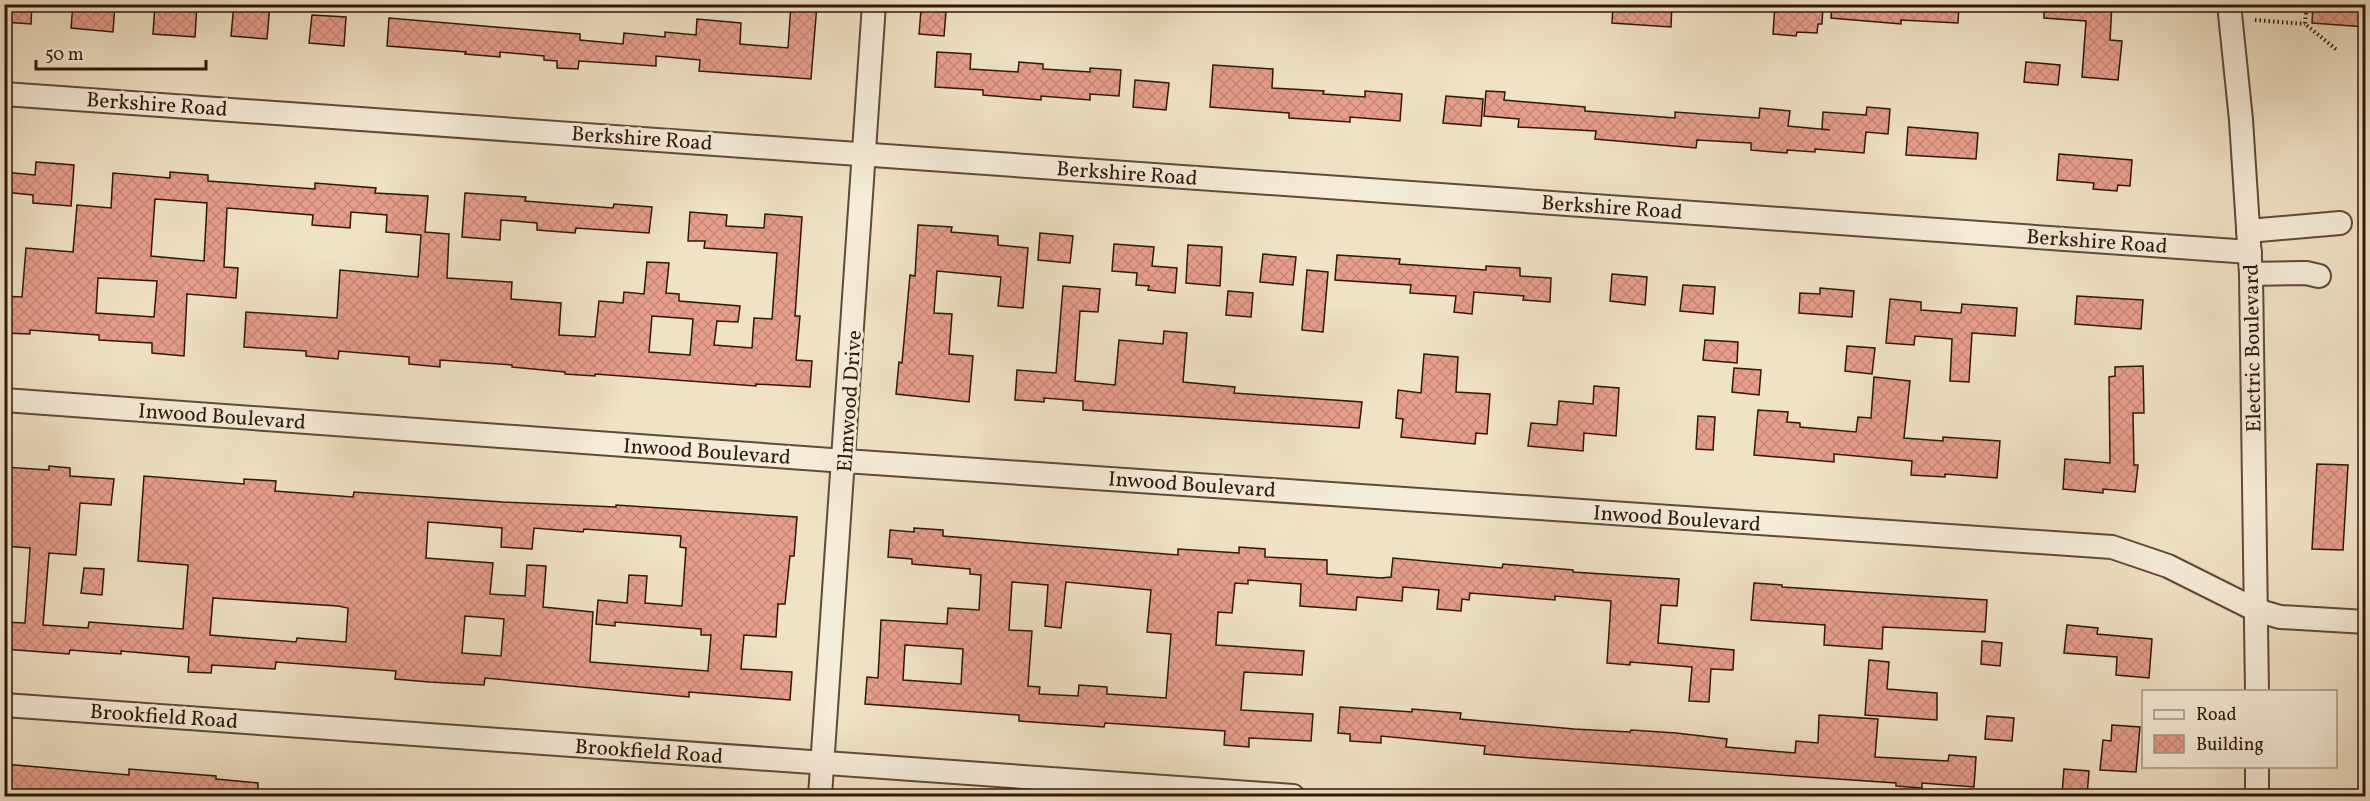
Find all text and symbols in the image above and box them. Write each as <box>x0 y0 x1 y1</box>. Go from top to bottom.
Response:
scale bar <box>36 33 206 71</box>
text: 50 m <box>45 43 84 68</box>
street label: Berkshire Road <box>85 86 228 125</box>
street label: Berkshire Road <box>570 120 713 159</box>
street label: Berkshire Road <box>1055 155 1198 194</box>
street label: Berkshire Road <box>1540 189 1683 228</box>
street label: Berkshire Road <box>2025 223 2168 262</box>
street label: Electric Boulevard <box>2238 263 2269 433</box>
street label: Elmwood Drive <box>831 329 870 473</box>
street label: Inwood Boulevard <box>137 397 307 438</box>
street label: Inwood Boulevard <box>622 432 792 473</box>
street label: Inwood Boulevard <box>1107 465 1277 506</box>
street label: Inwood Boulevard <box>1592 499 1762 540</box>
legend <box>2142 690 2337 768</box>
street label: Brookfield Road <box>89 698 239 737</box>
text: Road <box>2196 703 2237 728</box>
street label: Brookfield Road <box>574 733 724 772</box>
text: Building <box>2196 733 2264 758</box>

